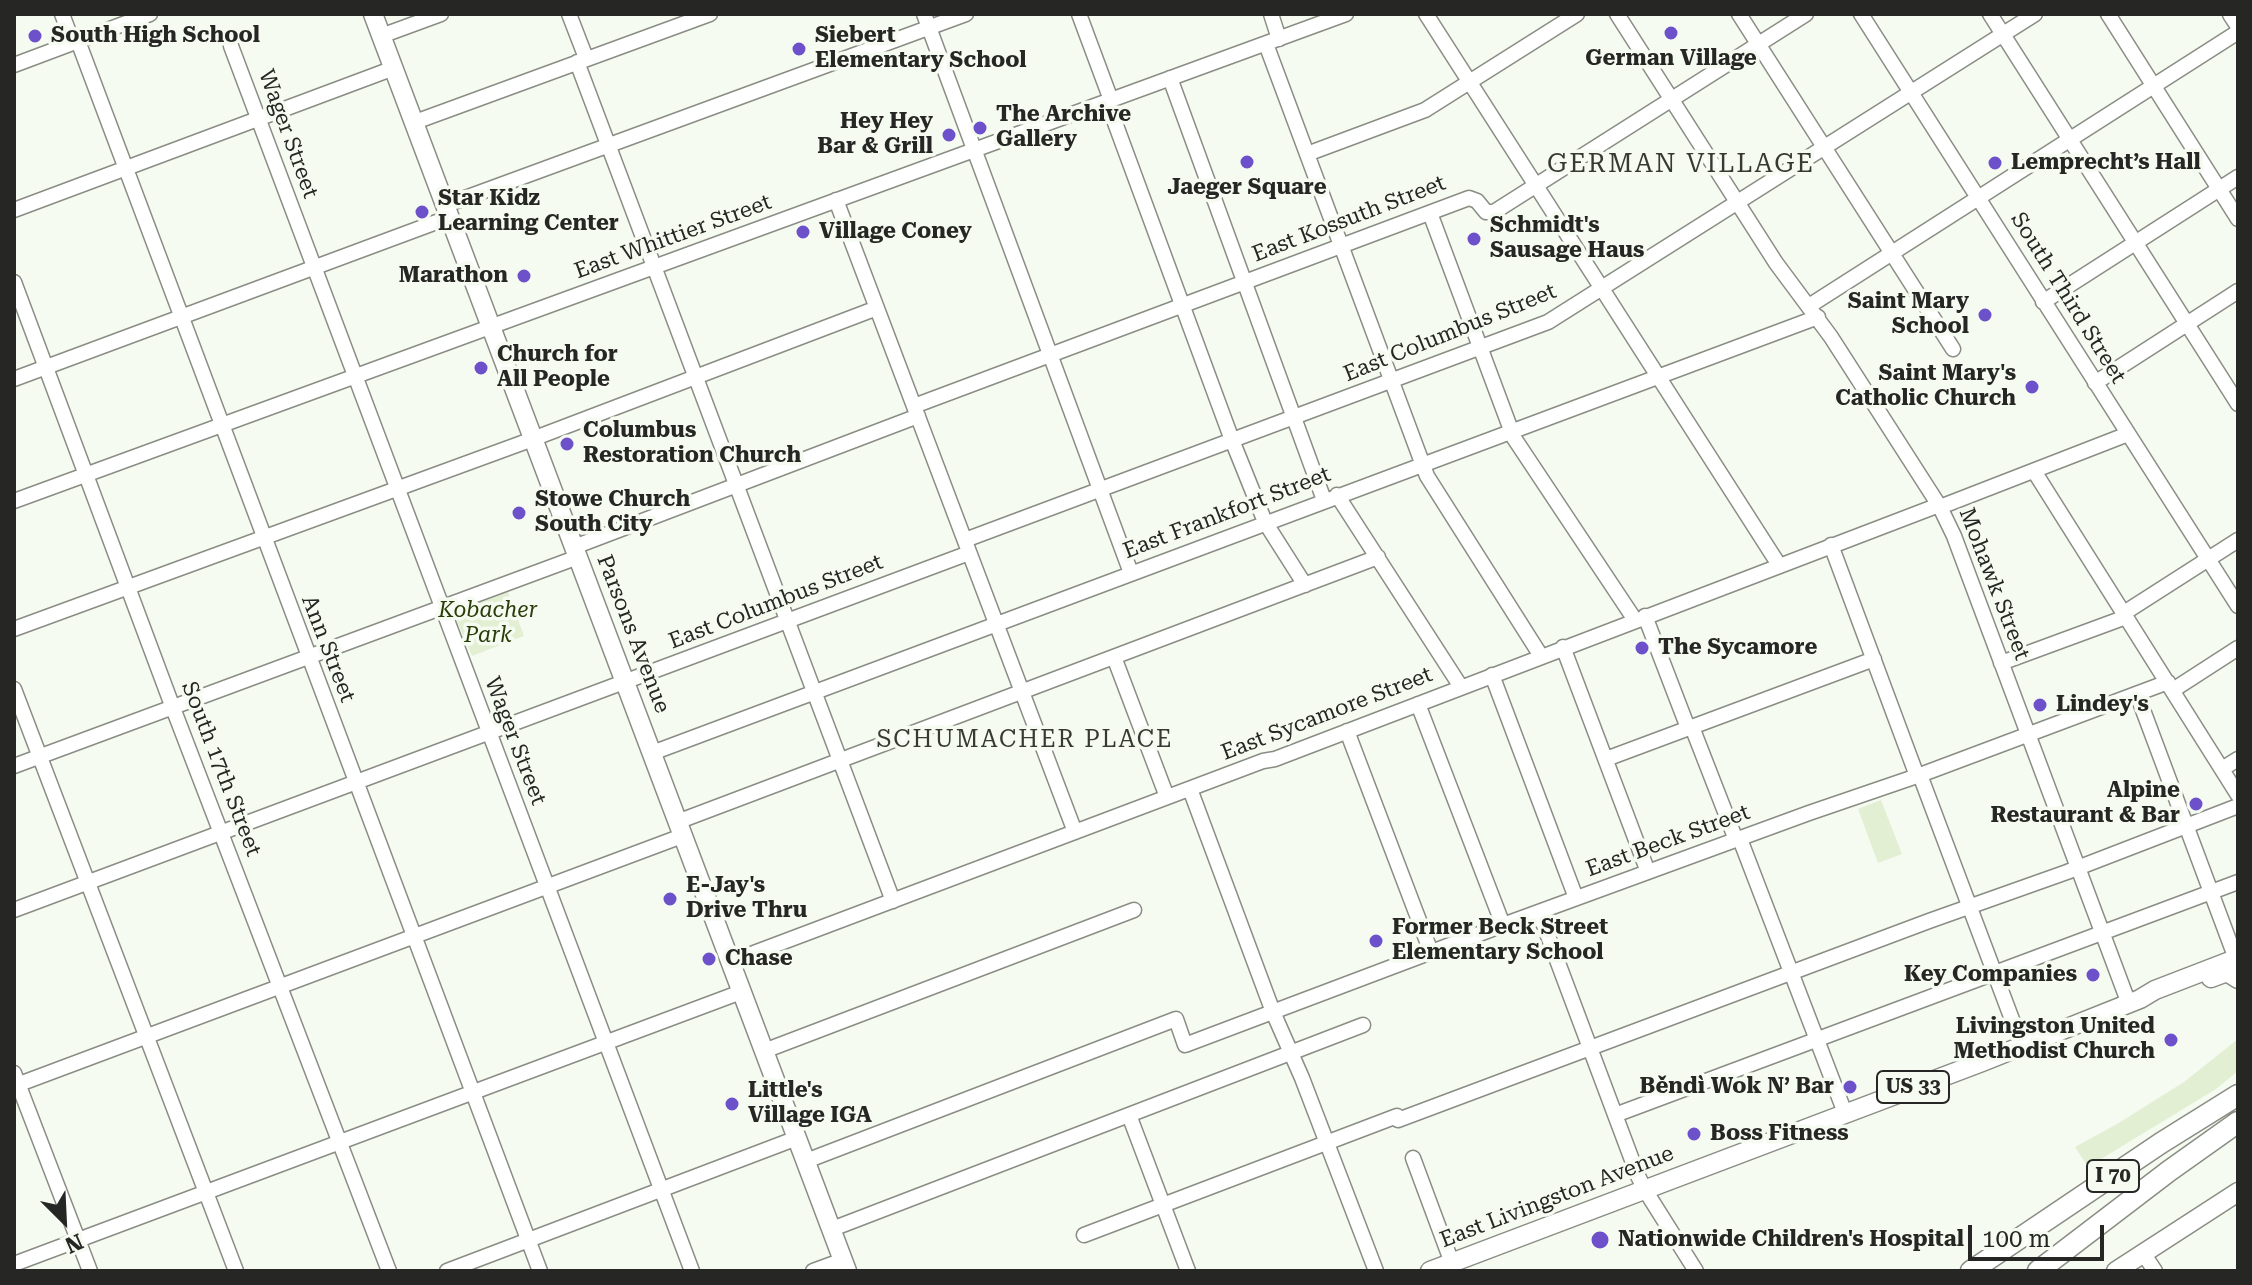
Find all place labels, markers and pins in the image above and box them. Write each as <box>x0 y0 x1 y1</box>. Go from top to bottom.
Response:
place label: South High School <box>51 23 260 49</box>
place label: Siebert Elementary School <box>815 23 1027 74</box>
marker: German Village <box>1662 24 1680 42</box>
marker: South High School <box>26 27 44 45</box>
marker: Siebert Elementary School <box>790 40 808 58</box>
place label: German Village <box>1585 46 1757 72</box>
place label: The Archive Gallery <box>996 102 1131 154</box>
place label: Hey Hey Bar & Grill <box>817 109 933 160</box>
marker: The Archive Gallery <box>971 119 989 137</box>
marker: Hey Hey Bar & Grill <box>940 126 958 144</box>
place label: Lemprecht’s Hall <box>2011 150 2201 176</box>
marker: Jaeger Square <box>1238 153 1256 171</box>
marker: Lemprecht’s Hall <box>1986 154 2004 172</box>
place label: Jaeger Square <box>1167 175 1327 201</box>
place label: Star Kidz Learning Center <box>438 186 619 238</box>
marker: Star Kidz Learning Center <box>413 203 431 221</box>
place label: Schmidt's Sausage Haus <box>1490 213 1644 264</box>
place label: Village Coney <box>819 219 972 245</box>
marker: Village Coney <box>794 223 812 241</box>
marker: Schmidt's Sausage Haus <box>1465 230 1483 248</box>
place label: Marathon <box>399 263 508 289</box>
marker: Marathon <box>515 267 533 285</box>
place label: Saint Mary School <box>1848 289 1969 340</box>
marker: Saint Mary School <box>1976 306 1994 324</box>
place label: Church for All People <box>497 342 618 394</box>
marker: Church for All People <box>472 359 490 377</box>
place label: Saint Mary's Catholic Church <box>1835 361 2016 412</box>
marker: Saint Mary's Catholic Church <box>2023 378 2041 396</box>
place label: Columbus Restoration Church <box>583 418 801 470</box>
marker: Columbus Restoration Church <box>558 435 576 453</box>
place label: Stowe Church South City <box>535 487 690 538</box>
marker: Stowe Church South City <box>510 504 528 522</box>
place label: The Sycamore <box>1658 635 1817 661</box>
marker: The Sycamore <box>1633 639 1651 657</box>
place label: Lindey's <box>2056 692 2149 718</box>
marker: Lindey's <box>2031 696 2049 714</box>
place label: Alpine Restaurant & Bar <box>1990 778 2180 830</box>
marker: Alpine Restaurant & Bar <box>2187 795 2205 813</box>
place label: E-Jay's Drive Thru <box>686 873 807 924</box>
marker: E-Jay's Drive Thru <box>661 890 679 908</box>
place label: Former Beck Street Elementary School <box>1392 915 1608 966</box>
marker: Former Beck Street Elementary School <box>1367 932 1385 950</box>
place label: Chase <box>725 946 793 972</box>
marker: Chase <box>700 950 718 968</box>
place label: Key Companies <box>1904 962 2077 988</box>
marker: Key Companies <box>2084 966 2102 984</box>
place label: Livingston United Methodist Church <box>1954 1014 2155 1066</box>
marker: Livingston United Methodist Church <box>2162 1031 2180 1049</box>
place label: Běndì Wok N’ Bar <box>1639 1074 1834 1100</box>
place label: Little's Village IGA <box>748 1078 872 1130</box>
marker: Běndì Wok N’ Bar <box>1841 1078 1859 1096</box>
marker: Little's Village IGA <box>723 1095 741 1113</box>
place label: Boss Fitness <box>1710 1121 1849 1147</box>
marker: Boss Fitness <box>1685 1125 1703 1143</box>
place label: Nationwide Children's Hospital <box>1618 1227 1964 1253</box>
marker: Nationwide Children's Hospital <box>1589 1229 1611 1251</box>

